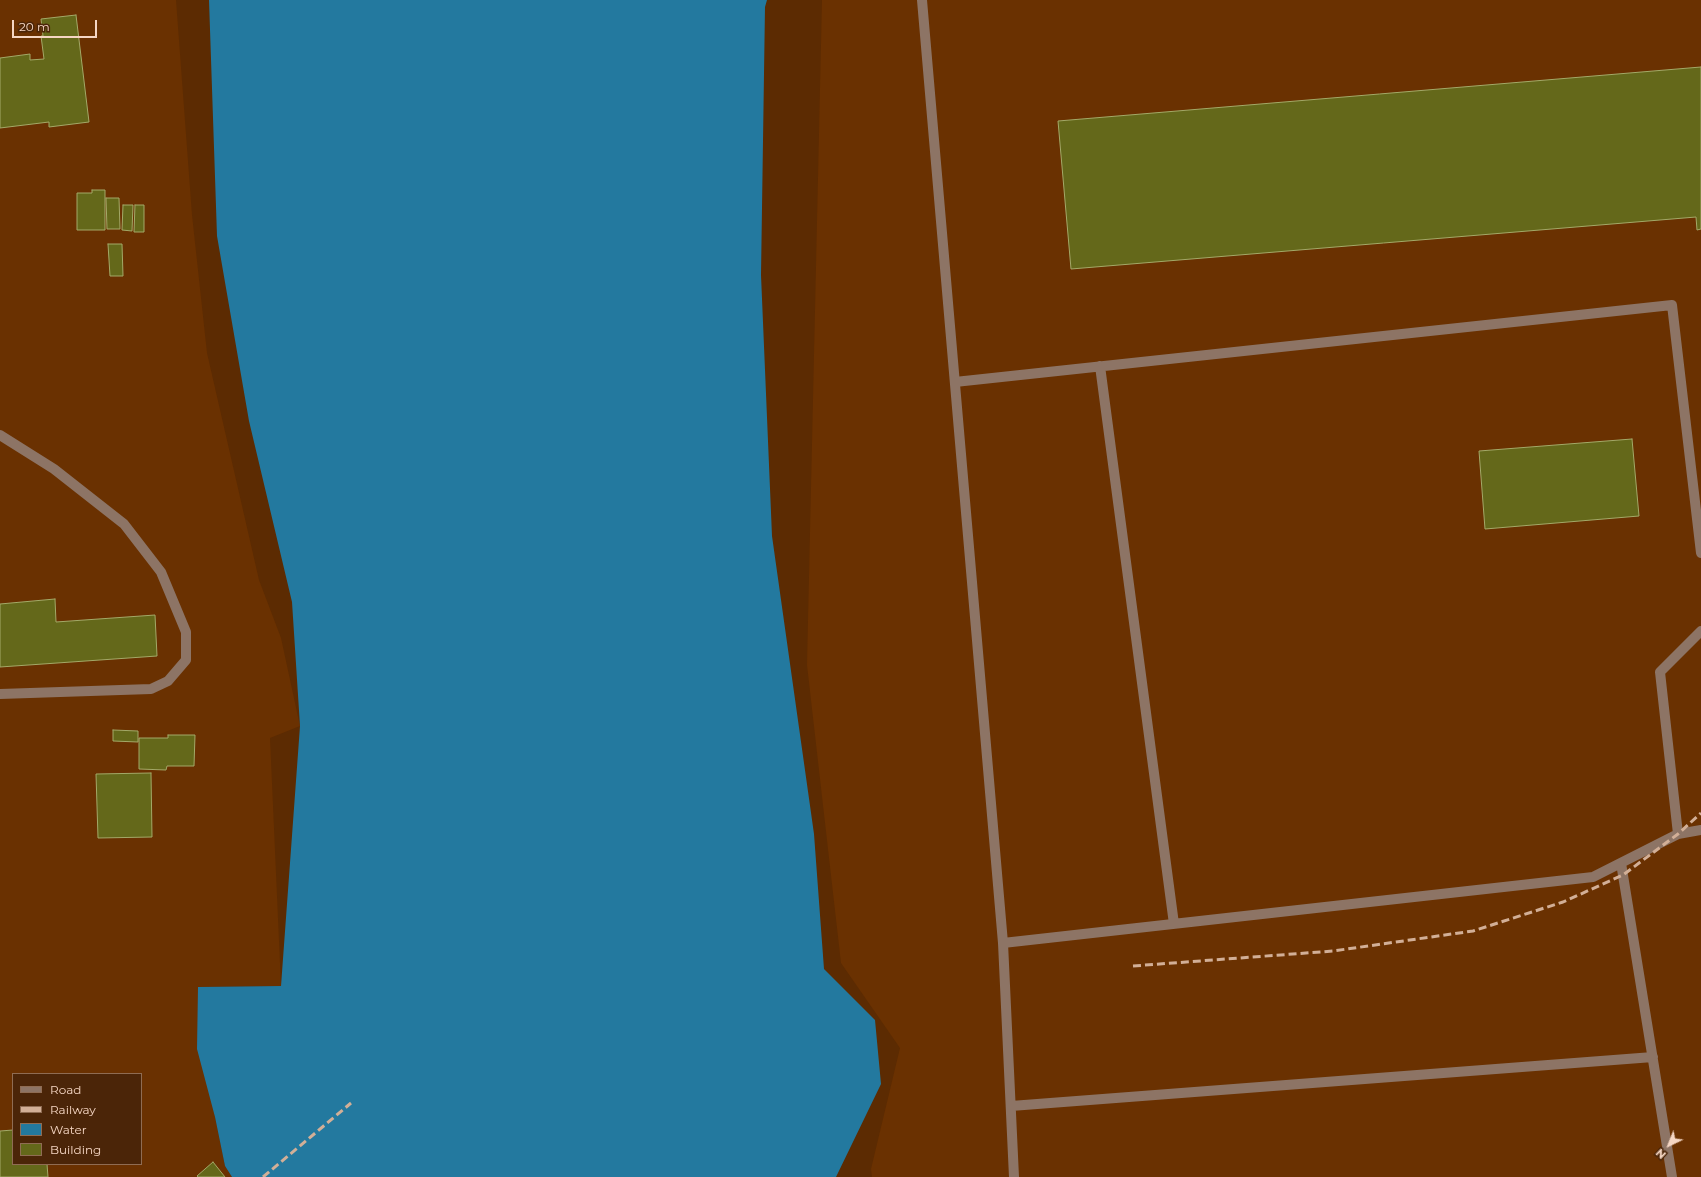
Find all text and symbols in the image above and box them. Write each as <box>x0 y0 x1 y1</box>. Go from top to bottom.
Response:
scale bar <box>14 12 99 38</box>
text: 20 m <box>19 19 50 34</box>
legend <box>12 1073 142 1165</box>
text: Road <box>50 1082 81 1097</box>
text: Railway <box>50 1102 96 1117</box>
text: Water <box>50 1122 86 1137</box>
north arrow <box>1649 1125 1689 1165</box>
text: Building <box>50 1142 101 1157</box>
text: N <box>1653 1146 1669 1162</box>

